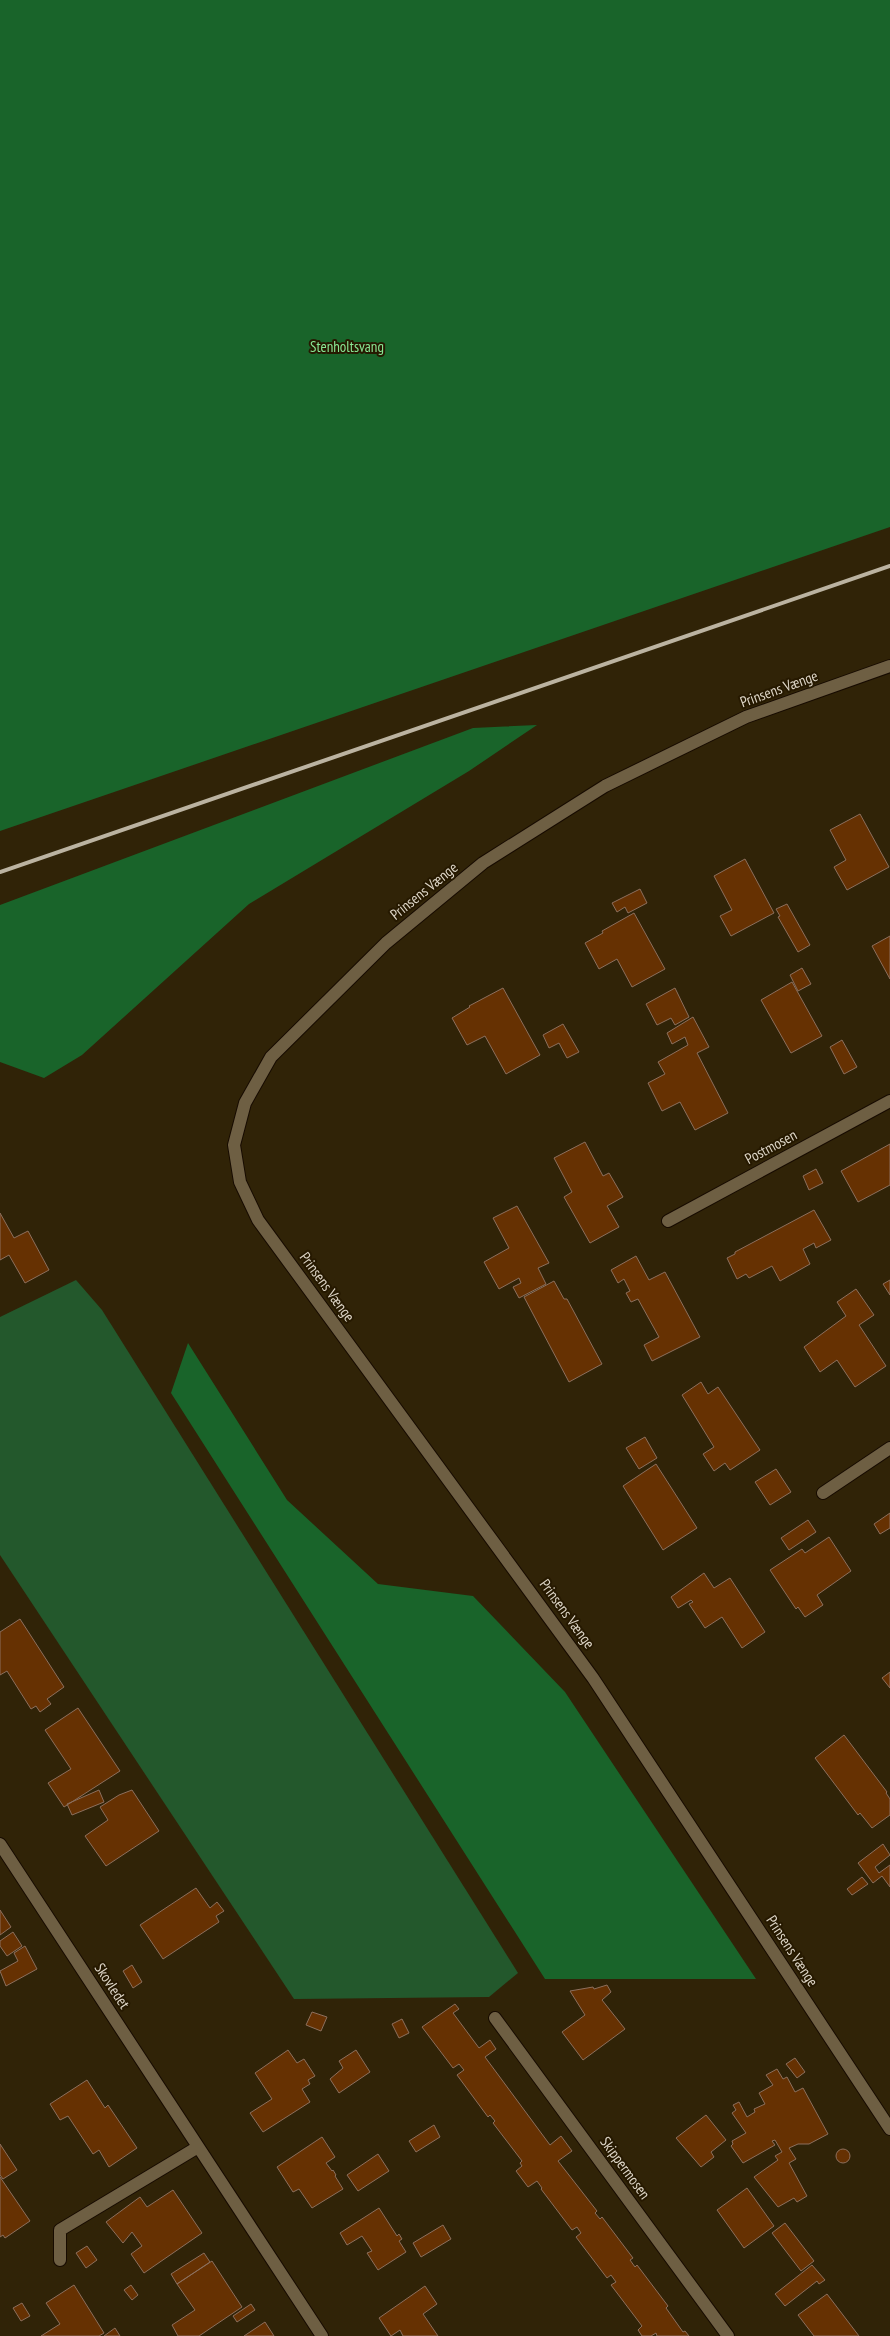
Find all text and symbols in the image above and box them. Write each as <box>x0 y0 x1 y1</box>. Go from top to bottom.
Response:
park label: Stenholtsvang <box>310 337 384 356</box>
street label: Prinsens Vænge <box>737 666 820 711</box>
street label: Prinsens Vænge <box>386 858 461 924</box>
street label: Postmosen <box>742 1125 800 1168</box>
street label: Prinsens Vænge <box>296 1248 359 1325</box>
street label: Prinsens Vænge <box>536 1575 599 1652</box>
street label: Prinsens Vænge <box>762 1911 823 1990</box>
street label: Skovledet <box>91 1959 134 2012</box>
street label: Skippermosen <box>596 2133 655 2203</box>

